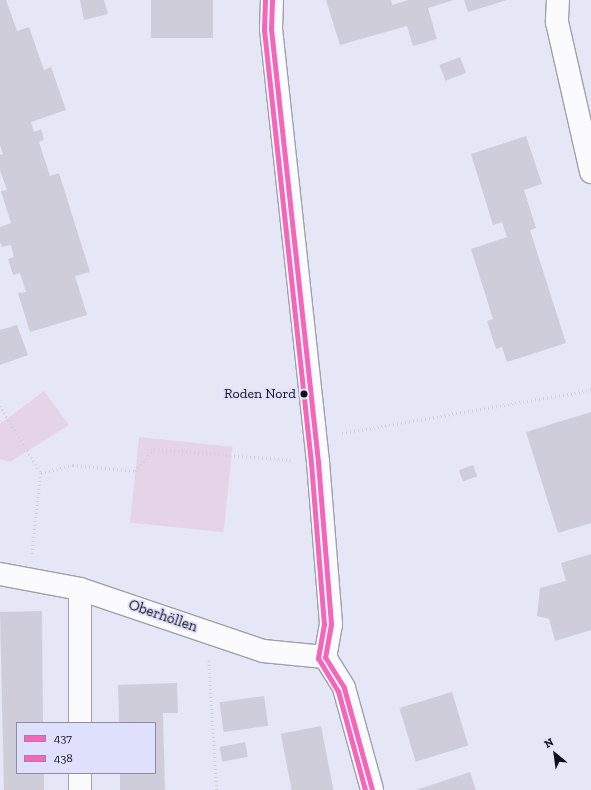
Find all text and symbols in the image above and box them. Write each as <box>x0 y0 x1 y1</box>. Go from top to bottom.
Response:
place label: Roden Nord <box>224 386 296 402</box>
marker: Roden Nord <box>299 389 309 399</box>
street label: Oberhöllen <box>126 596 200 636</box>
legend <box>16 722 156 774</box>
text: 437 <box>54 731 72 745</box>
north arrow <box>535 734 575 774</box>
text: N <box>542 735 556 751</box>
text: 438 <box>54 751 73 765</box>

